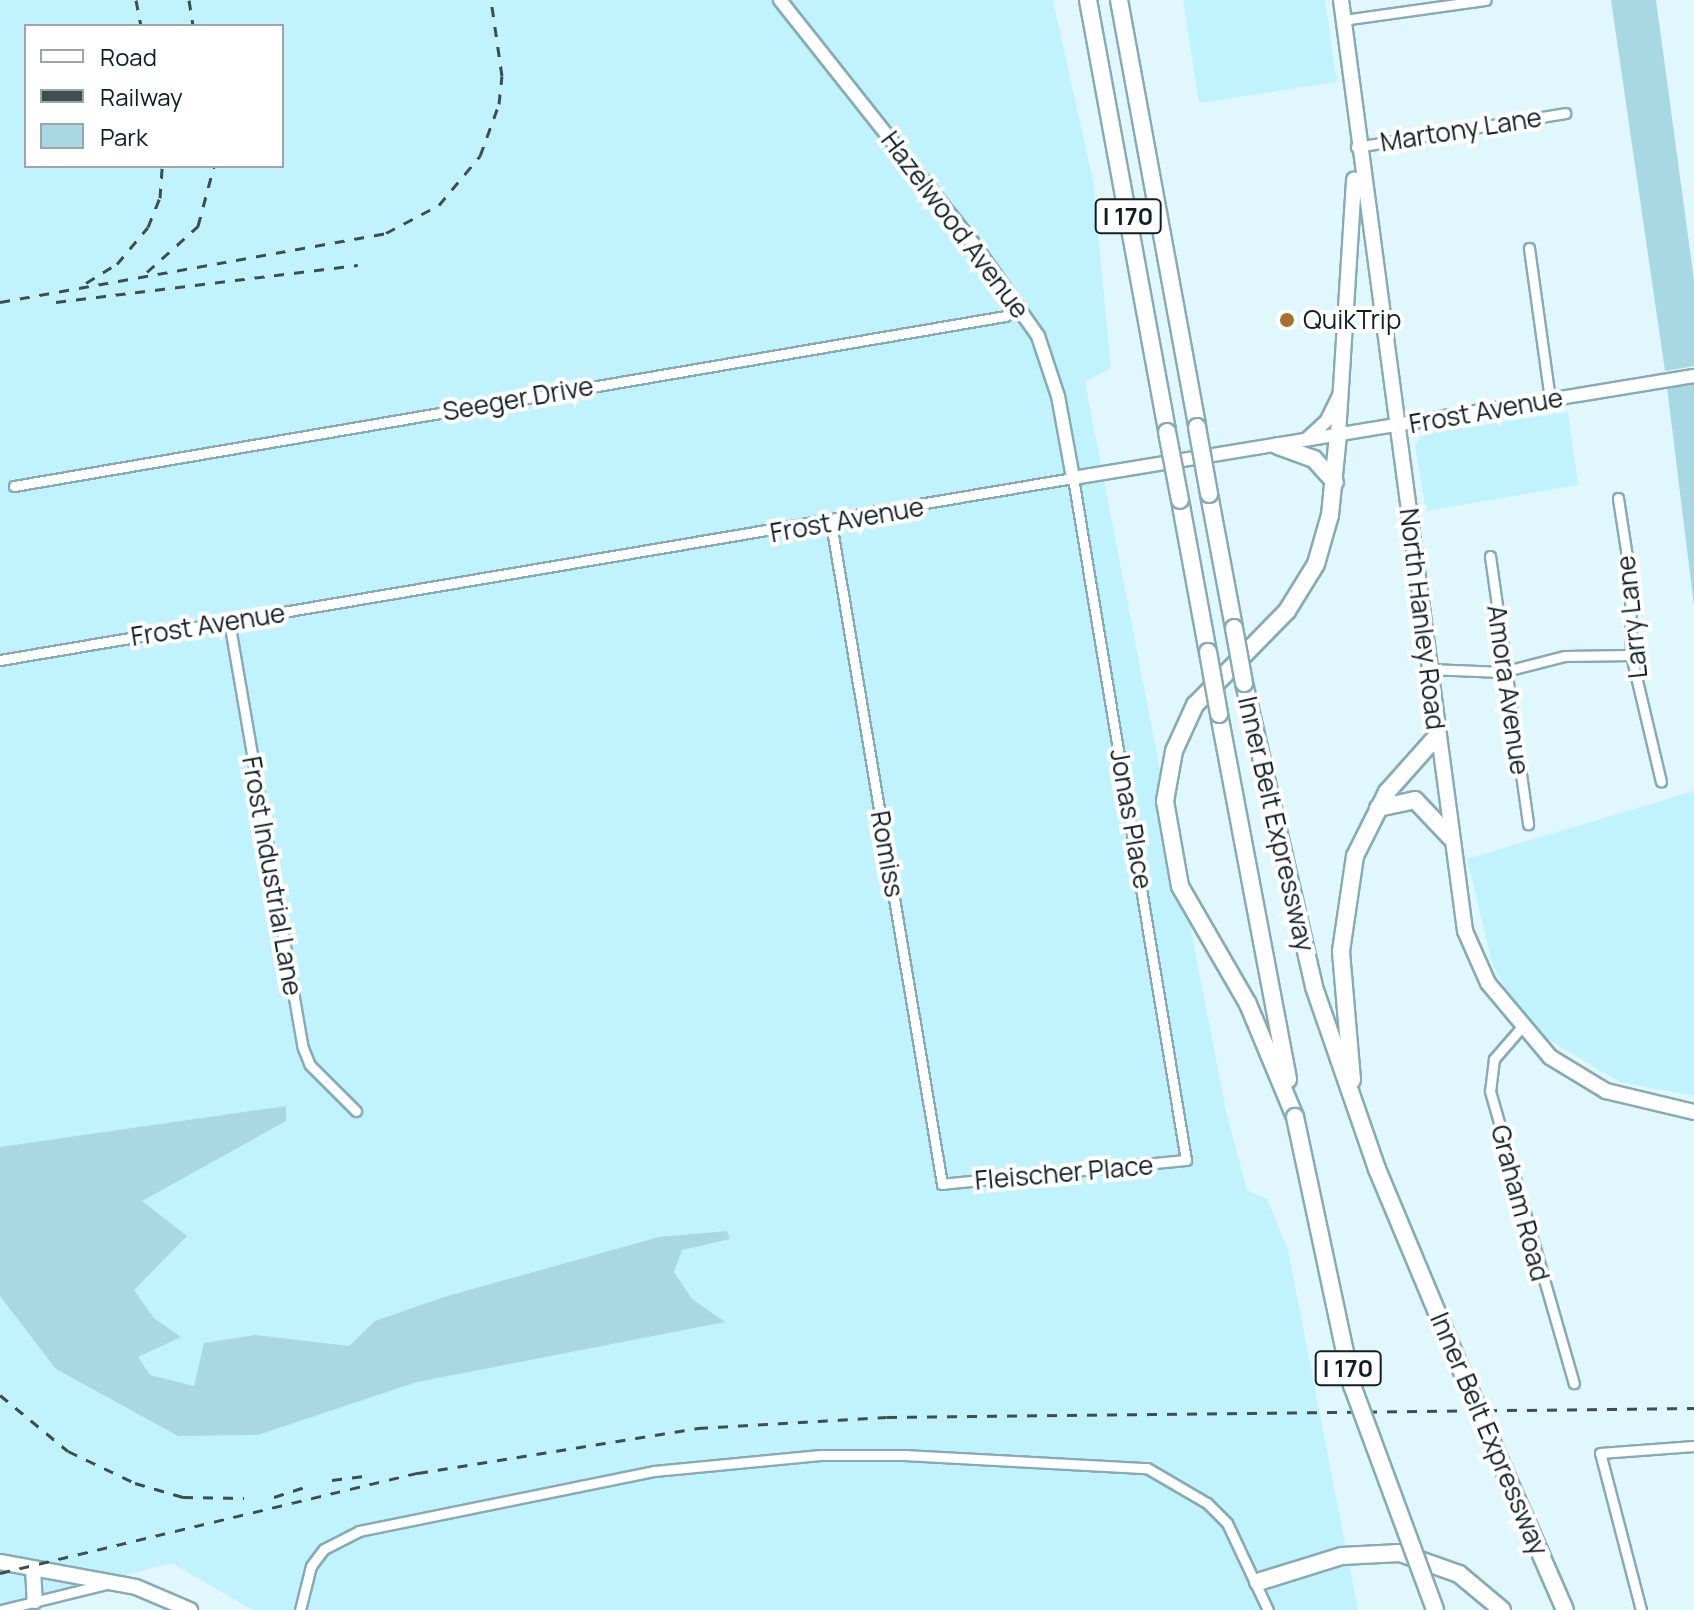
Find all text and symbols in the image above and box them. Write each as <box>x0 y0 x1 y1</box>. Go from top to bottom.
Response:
legend <box>24 24 284 168</box>
text: Road <box>100 40 157 73</box>
text: Railway <box>100 80 183 113</box>
street label: Martony Lane <box>1378 102 1544 158</box>
text: Park <box>100 120 148 153</box>
street label: Hazelwood Avenue <box>875 125 1035 325</box>
road number: I 170 <box>1094 196 1162 236</box>
place label: QuikTrip <box>1303 304 1401 336</box>
marker: QuikTrip <box>1278 311 1296 329</box>
street label: Seeger Drive <box>440 370 596 428</box>
street label: Frost Avenue <box>1407 382 1565 440</box>
street label: Frost Avenue <box>768 491 926 549</box>
street label: North Hanley Road <box>1393 507 1451 731</box>
street label: Larry Lane <box>1610 554 1654 680</box>
street label: Frost Avenue <box>129 597 287 653</box>
street label: Amora Avenue <box>1481 603 1535 777</box>
street label: Inner Belt Expressway <box>1231 693 1321 955</box>
street label: Jonas Place <box>1103 747 1159 891</box>
street label: Frost Industrial Lane <box>236 754 308 998</box>
street label: Romiss <box>864 808 910 900</box>
street label: Graham Road <box>1484 1122 1556 1284</box>
street label: Fleischer Place <box>973 1150 1155 1196</box>
street label: Inner Belt Expressway <box>1424 1308 1554 1560</box>
road number: I 170 <box>1314 1348 1382 1388</box>

